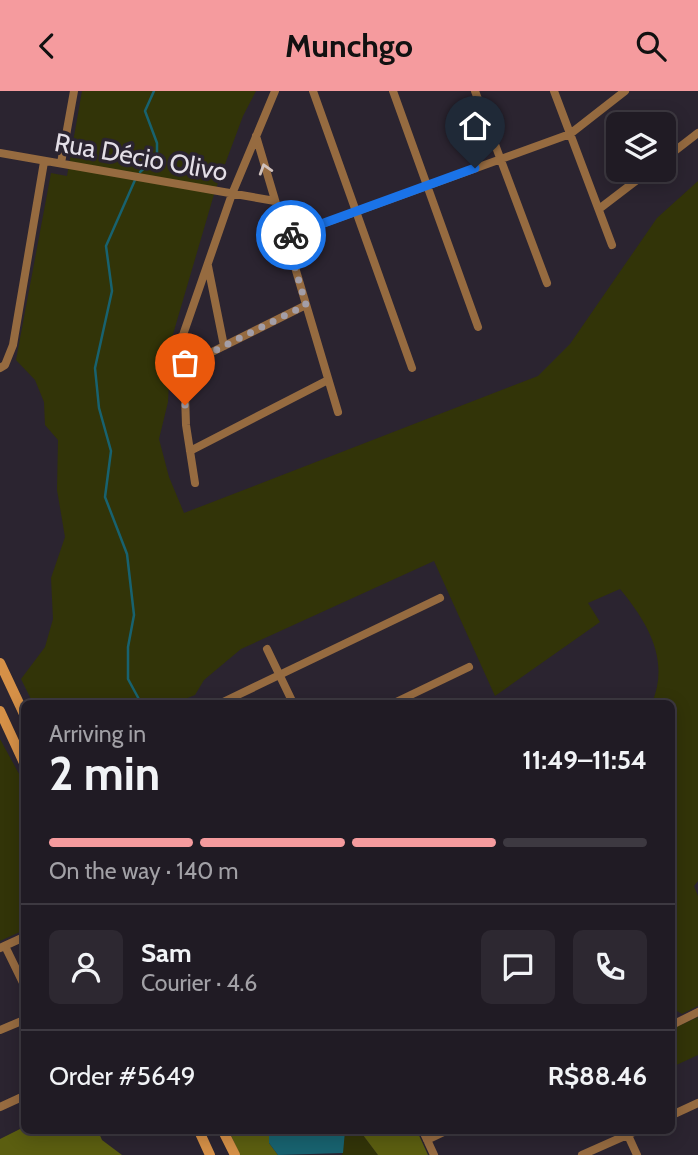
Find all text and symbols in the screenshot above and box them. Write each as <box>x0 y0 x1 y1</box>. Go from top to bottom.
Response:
text: Munchgo <box>285 26 413 65</box>
icon: back <box>28 27 66 65</box>
icon: search <box>632 27 670 65</box>
pin <box>445 96 505 168</box>
icon: home <box>456 107 494 145</box>
map controls <box>606 112 676 182</box>
button: layers <box>606 112 676 182</box>
street label: Rua Décio Olivo <box>52 126 230 188</box>
one-way arrow <box>259 163 274 175</box>
courier <box>256 200 326 270</box>
icon: bike <box>272 216 310 254</box>
pin <box>155 333 215 405</box>
icon: bag <box>166 344 204 382</box>
text: Arriving in <box>49 720 146 748</box>
text: 11:49–11:54 <box>522 744 647 776</box>
text: 2 min <box>49 746 160 802</box>
text: On the way · 140 m <box>49 857 239 885</box>
button: person <box>49 930 123 1004</box>
button: chat <box>481 930 555 1004</box>
button: phone <box>573 930 647 1004</box>
text: Sam <box>141 937 192 969</box>
text: Courier · 4.6 <box>141 969 257 997</box>
text: Order #5649 <box>49 1060 195 1092</box>
text: R$88.46 <box>548 1060 647 1092</box>

